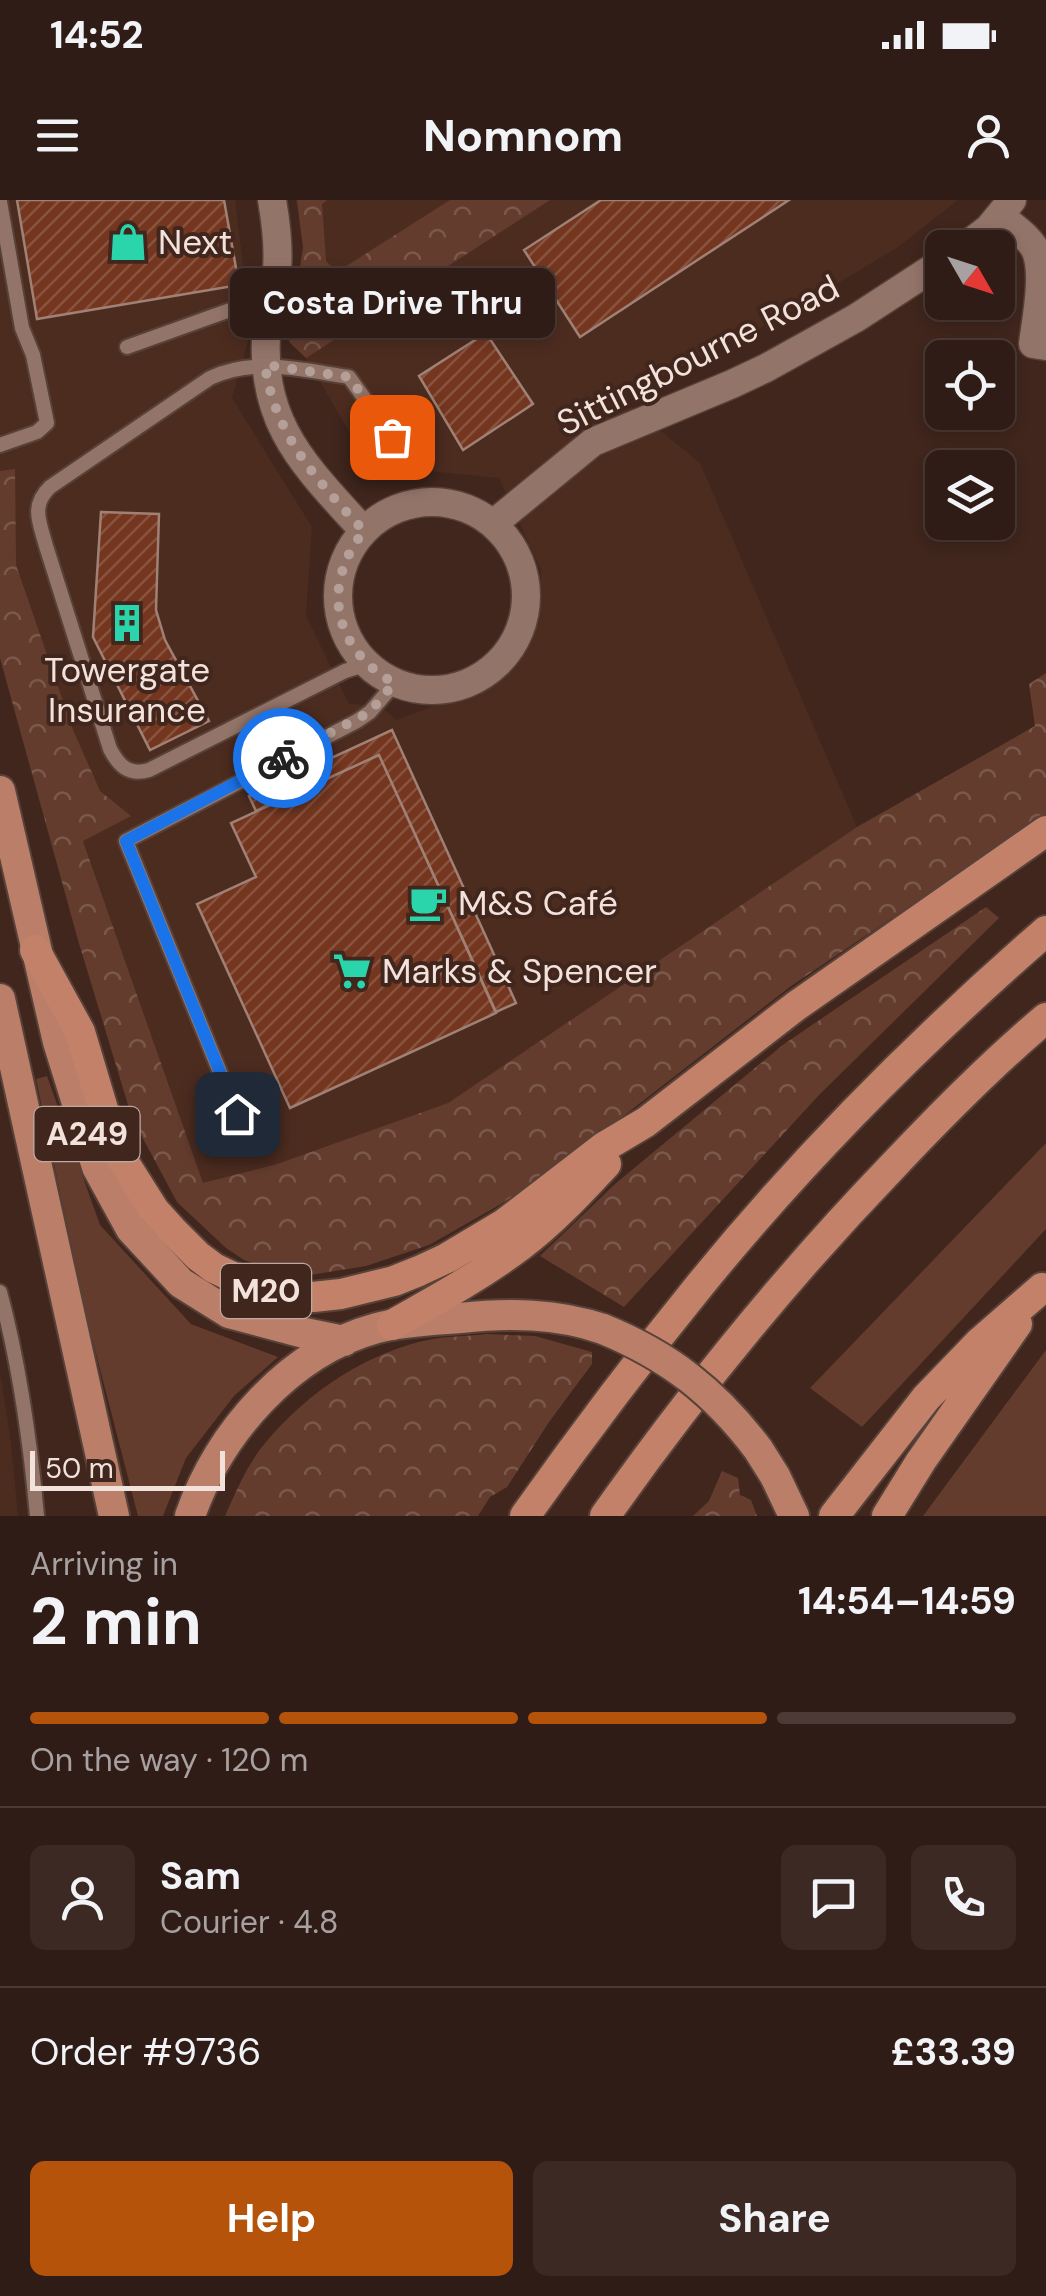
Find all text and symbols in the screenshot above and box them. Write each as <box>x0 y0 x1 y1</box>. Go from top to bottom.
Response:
text: 14:52 <box>50 10 143 60</box>
text: Nomnom <box>423 106 623 165</box>
icon: menu <box>30 108 85 163</box>
icon: person <box>961 108 1016 163</box>
place label: Next <box>158 219 232 265</box>
shop icon: Next <box>107 221 149 263</box>
north arrow <box>925 230 1015 320</box>
map controls <box>925 230 1015 540</box>
street label: Sittingbourne Road <box>549 264 847 446</box>
callout: Costa Drive Thru <box>230 267 554 337</box>
text: Costa Drive Thru <box>262 282 523 324</box>
button: locate <box>925 340 1015 430</box>
pin <box>350 395 435 480</box>
icon: bag <box>365 410 420 465</box>
button: layers <box>925 450 1015 540</box>
building icon: Towergate Insurance <box>106 602 148 644</box>
place label: Towergate Insurance <box>44 647 210 733</box>
courier <box>233 708 333 808</box>
icon: bike <box>256 731 311 786</box>
place label: M&S Café <box>458 880 618 926</box>
cafe icon: M&S Café <box>407 882 449 924</box>
place label: Marks & Spencer <box>382 948 657 994</box>
supermarket icon: Marks & Spencer <box>331 950 373 992</box>
pin <box>195 1072 280 1157</box>
icon: home <box>210 1087 265 1142</box>
road number: A249 <box>34 1107 140 1161</box>
road number: M20 <box>221 1264 311 1318</box>
scale bar <box>30 1446 225 1490</box>
text: 50 m <box>45 1450 114 1487</box>
text: Arriving in <box>30 1543 178 1585</box>
text: 14:54–14:59 <box>798 1576 1016 1626</box>
text: 2 min <box>30 1580 202 1664</box>
text: On the way · 120 m <box>30 1739 308 1781</box>
button: person <box>30 1845 135 1950</box>
button: chat <box>781 1845 886 1950</box>
button: phone <box>911 1845 1016 1950</box>
text: Sam <box>160 1851 241 1901</box>
text: Courier · 4.8 <box>160 1901 338 1943</box>
text: Order #9736 <box>30 2027 261 2077</box>
text: £33.39 <box>891 2027 1016 2077</box>
button: Help <box>30 2161 513 2276</box>
button: Share <box>533 2161 1016 2276</box>

